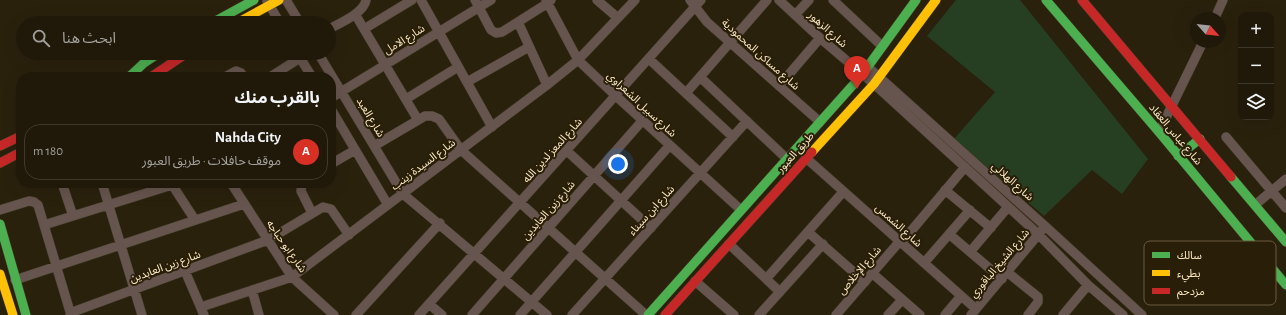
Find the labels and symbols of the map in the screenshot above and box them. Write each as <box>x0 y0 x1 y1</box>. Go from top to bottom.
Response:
street label: شارع الزهور <box>804 8 850 51</box>
north arrow <box>1190 12 1226 48</box>
street label: شارع مساكن المحمودية <box>718 17 802 94</box>
street label: شارع الامل <box>382 22 428 58</box>
pin: A <box>844 56 870 89</box>
street label: شارع سبيل الشعراوي <box>603 70 679 142</box>
street label: شارع العبد <box>353 96 387 140</box>
street label: شارع عباس العقاد <box>1145 102 1204 169</box>
street label: شارع المعز لدين الله <box>521 116 586 186</box>
street label: طريق العبور <box>774 130 817 176</box>
street label: شارع السيدة زينب <box>389 137 459 194</box>
your location <box>608 154 628 174</box>
street label: شارع الهلالي <box>987 160 1036 206</box>
street label: شارع زين العابدين <box>520 178 579 243</box>
street label: شارع ابن سيناء <box>626 183 678 239</box>
street label: شارع الشمس <box>872 202 924 251</box>
street label: شارع ابو حباجه <box>263 218 309 276</box>
street label: شارع الشيخ الباقوري <box>967 227 1034 302</box>
legend <box>1144 241 1276 305</box>
street label: شارع الإخلاص <box>836 244 885 298</box>
street label: شارع زين العابدين <box>128 248 203 286</box>
text: سالك <box>1177 250 1202 261</box>
text: بطيء <box>1177 268 1200 283</box>
text: مزدحم <box>1177 286 1205 300</box>

